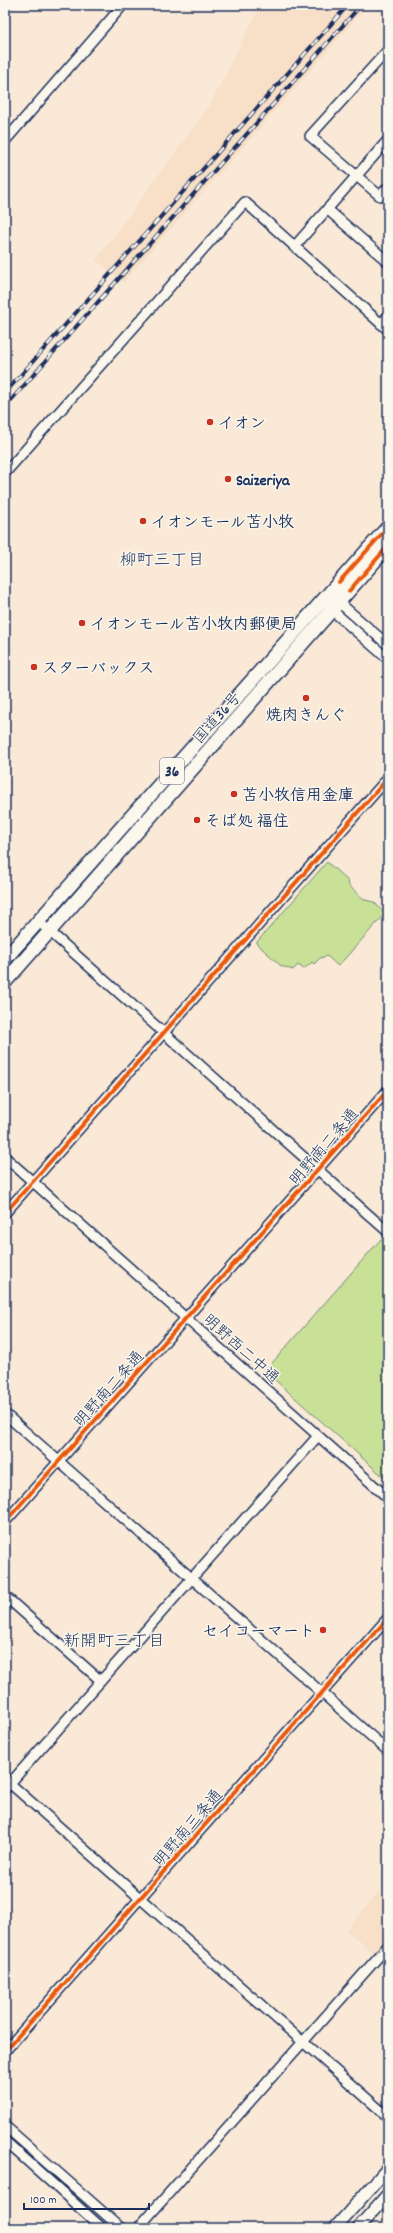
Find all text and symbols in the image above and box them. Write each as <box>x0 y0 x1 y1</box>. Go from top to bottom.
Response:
place label: イオン <box>218 413 266 436</box>
marker: イオン <box>205 417 215 427</box>
place label: Saizeriya <box>236 470 291 493</box>
marker: Saizeriya <box>223 474 233 484</box>
place label: イオンモール苫小牧 <box>151 512 294 535</box>
marker: イオンモール苫小牧 <box>138 516 148 526</box>
district label: 柳町三丁目 <box>120 550 205 574</box>
place label: イオンモール苫小牧内郵便局 <box>90 614 297 637</box>
marker: イオンモール苫小牧内郵便局 <box>77 618 87 628</box>
place label: スターバックス <box>42 658 154 681</box>
marker: スターバックス <box>29 662 39 672</box>
street label: 国道36号 <box>188 688 247 750</box>
marker: 焼肉きんぐ <box>301 693 311 703</box>
place label: 焼肉きんぐ <box>266 705 346 728</box>
road number: 36 <box>160 758 184 784</box>
place label: 苫小牧信用金庫 <box>242 785 354 808</box>
marker: 苫小牧信用金庫 <box>229 789 239 799</box>
place label: そば処 福住 <box>205 811 289 834</box>
marker: そば処 福住 <box>192 815 202 825</box>
street label: 明野南二条通 <box>285 1104 365 1191</box>
street label: 明野西二中通 <box>197 1309 284 1391</box>
street label: 明野南二条通 <box>69 1346 151 1433</box>
place label: セイコーマート <box>202 1621 315 1644</box>
marker: セイコーマート <box>318 1625 328 1635</box>
district label: 新開町三丁目 <box>63 1631 165 1655</box>
street label: 明野南三条通 <box>149 1785 229 1872</box>
scale bar <box>24 2185 149 2211</box>
text: 100 m <box>30 2192 57 2209</box>

